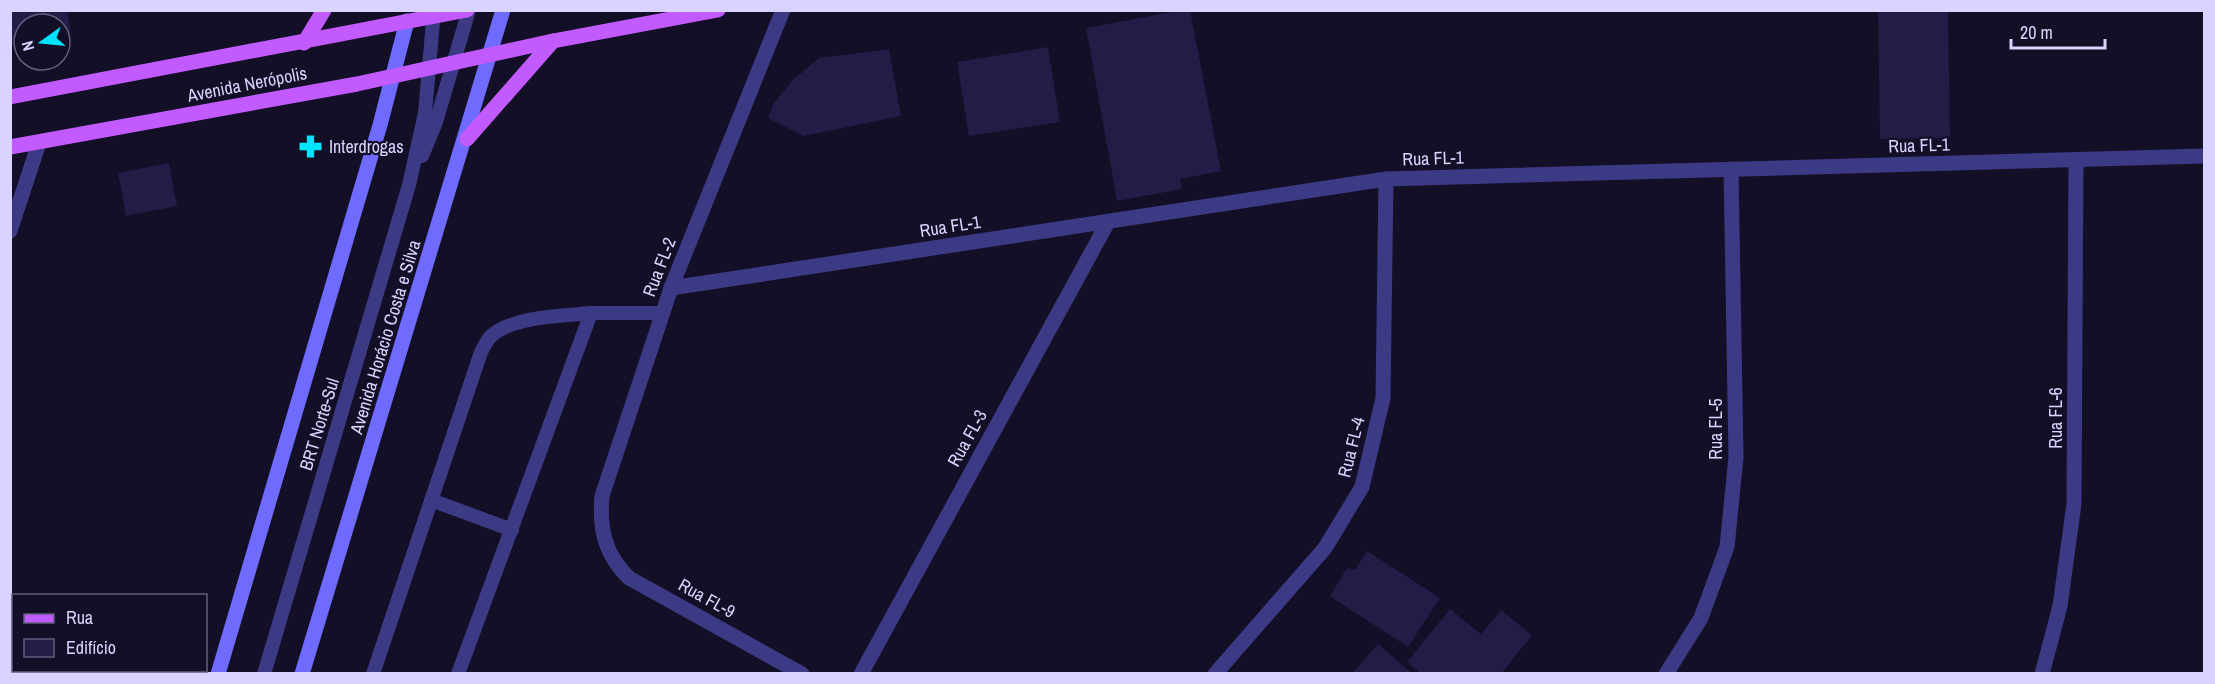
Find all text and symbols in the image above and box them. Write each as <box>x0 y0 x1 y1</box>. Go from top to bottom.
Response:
north arrow <box>12 12 72 72</box>
scale bar <box>2011 12 2106 50</box>
text: 20 m <box>2020 20 2053 45</box>
text: N <box>16 38 39 53</box>
street label: Avenida Nerópolis <box>184 60 309 108</box>
street label: Rua FL-1 <box>1888 131 1951 159</box>
pharmacy icon: Interdrogas <box>298 133 324 159</box>
place label: Interdrogas <box>329 134 404 159</box>
street label: Rua FL-1 <box>1402 144 1465 172</box>
street label: Rua FL-1 <box>918 209 983 243</box>
street label: Rua FL-2 <box>636 234 682 300</box>
street label: Avenida Horácio Costa e Silva <box>343 237 426 438</box>
street label: BRT Norte-Sul <box>293 375 345 473</box>
street label: Rua FL-6 <box>2043 387 2068 449</box>
street label: Rua FL-5 <box>1703 398 1728 460</box>
street label: Rua FL-3 <box>941 405 993 471</box>
street label: Rua FL-4 <box>1331 414 1371 480</box>
street label: Rua FL-9 <box>674 572 740 624</box>
legend <box>12 594 207 672</box>
text: Rua <box>66 605 93 630</box>
text: Edifício <box>66 635 116 660</box>

